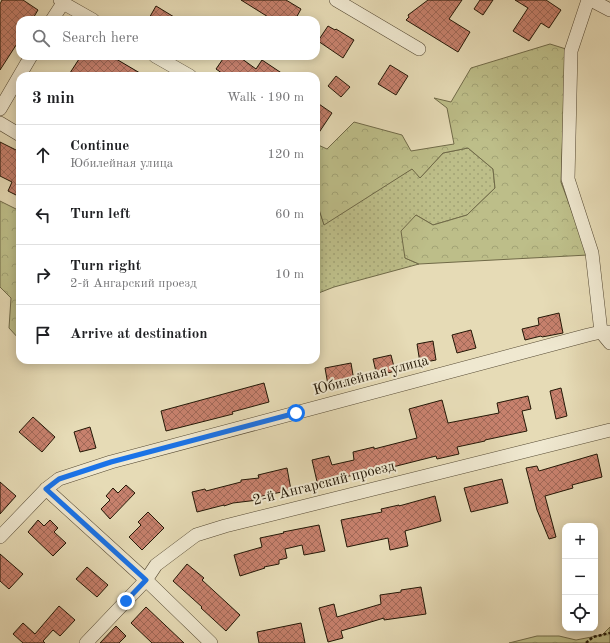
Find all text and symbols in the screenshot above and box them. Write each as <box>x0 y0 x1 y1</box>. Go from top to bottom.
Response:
search box <box>16 16 320 60</box>
icon: search <box>30 27 52 49</box>
text: Search here <box>62 31 139 46</box>
text: 3 min <box>32 90 75 107</box>
text: Walk · 190 m <box>227 91 304 104</box>
text: Continue <box>70 139 129 154</box>
icon: ahead <box>32 144 54 166</box>
text: 120 m <box>267 148 304 161</box>
text: Юбилейная улица <box>70 157 173 170</box>
icon: left <box>32 204 54 226</box>
text: Turn left <box>70 207 130 222</box>
text: 60 m <box>275 208 304 221</box>
text: Turn right <box>70 259 141 274</box>
icon: right <box>32 264 54 286</box>
text: 10 m <box>275 268 304 281</box>
text: 2-й Ангарский проезд <box>70 277 197 290</box>
icon: arrive <box>32 324 54 346</box>
text: Arrive at destination <box>70 327 208 342</box>
street label: Юбилейная улица <box>312 353 431 399</box>
route start <box>287 404 305 422</box>
street label: 2-й Ангарский проезд <box>251 459 397 509</box>
map controls <box>562 523 598 631</box>
button: + <box>562 523 598 559</box>
button: − <box>562 559 598 595</box>
route end <box>117 592 135 610</box>
button: locate <box>562 595 598 631</box>

